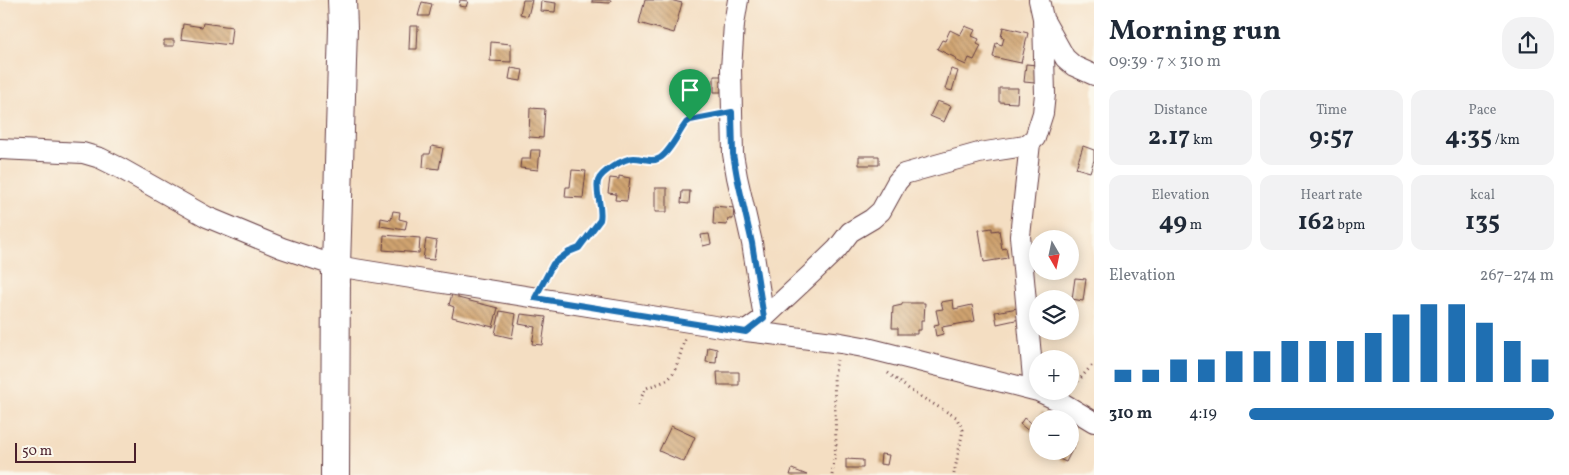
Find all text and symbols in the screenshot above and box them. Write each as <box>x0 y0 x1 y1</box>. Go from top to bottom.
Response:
text: Morning run <box>1109 12 1281 51</box>
button: share <box>1502 17 1554 69</box>
text: 09:39 · 7 × 310 m <box>1109 51 1221 73</box>
pin <box>669 69 711 120</box>
icon: arrive <box>676 76 704 104</box>
text: Distance <box>1154 101 1207 120</box>
text: Time <box>1316 101 1347 120</box>
text: Pace <box>1469 101 1497 120</box>
text: 2.17 <box>1148 120 1190 155</box>
text: 9:57 <box>1309 120 1354 155</box>
text: 4:35 <box>1445 120 1492 155</box>
text: km <box>1190 131 1213 150</box>
text: /km <box>1492 131 1520 150</box>
text: Elevation <box>1151 186 1210 205</box>
text: Heart rate <box>1301 186 1362 205</box>
text: kcal <box>1470 186 1495 205</box>
text: 49 <box>1159 205 1187 240</box>
text: 162 <box>1298 205 1334 240</box>
text: 135 <box>1465 205 1500 240</box>
text: m <box>1187 216 1202 235</box>
text: bpm <box>1334 216 1365 235</box>
north arrow <box>1029 230 1079 280</box>
map controls <box>1029 230 1079 460</box>
text: Elevation <box>1109 265 1176 287</box>
text: 267–274 m <box>1480 265 1554 287</box>
button: layers <box>1029 290 1079 340</box>
button: + <box>1029 350 1079 400</box>
text: 310 m <box>1109 403 1152 425</box>
text: 4:19 <box>1189 403 1217 425</box>
button: − <box>1029 410 1079 460</box>
scale bar <box>15 440 136 463</box>
text: 50 m <box>22 442 52 461</box>

